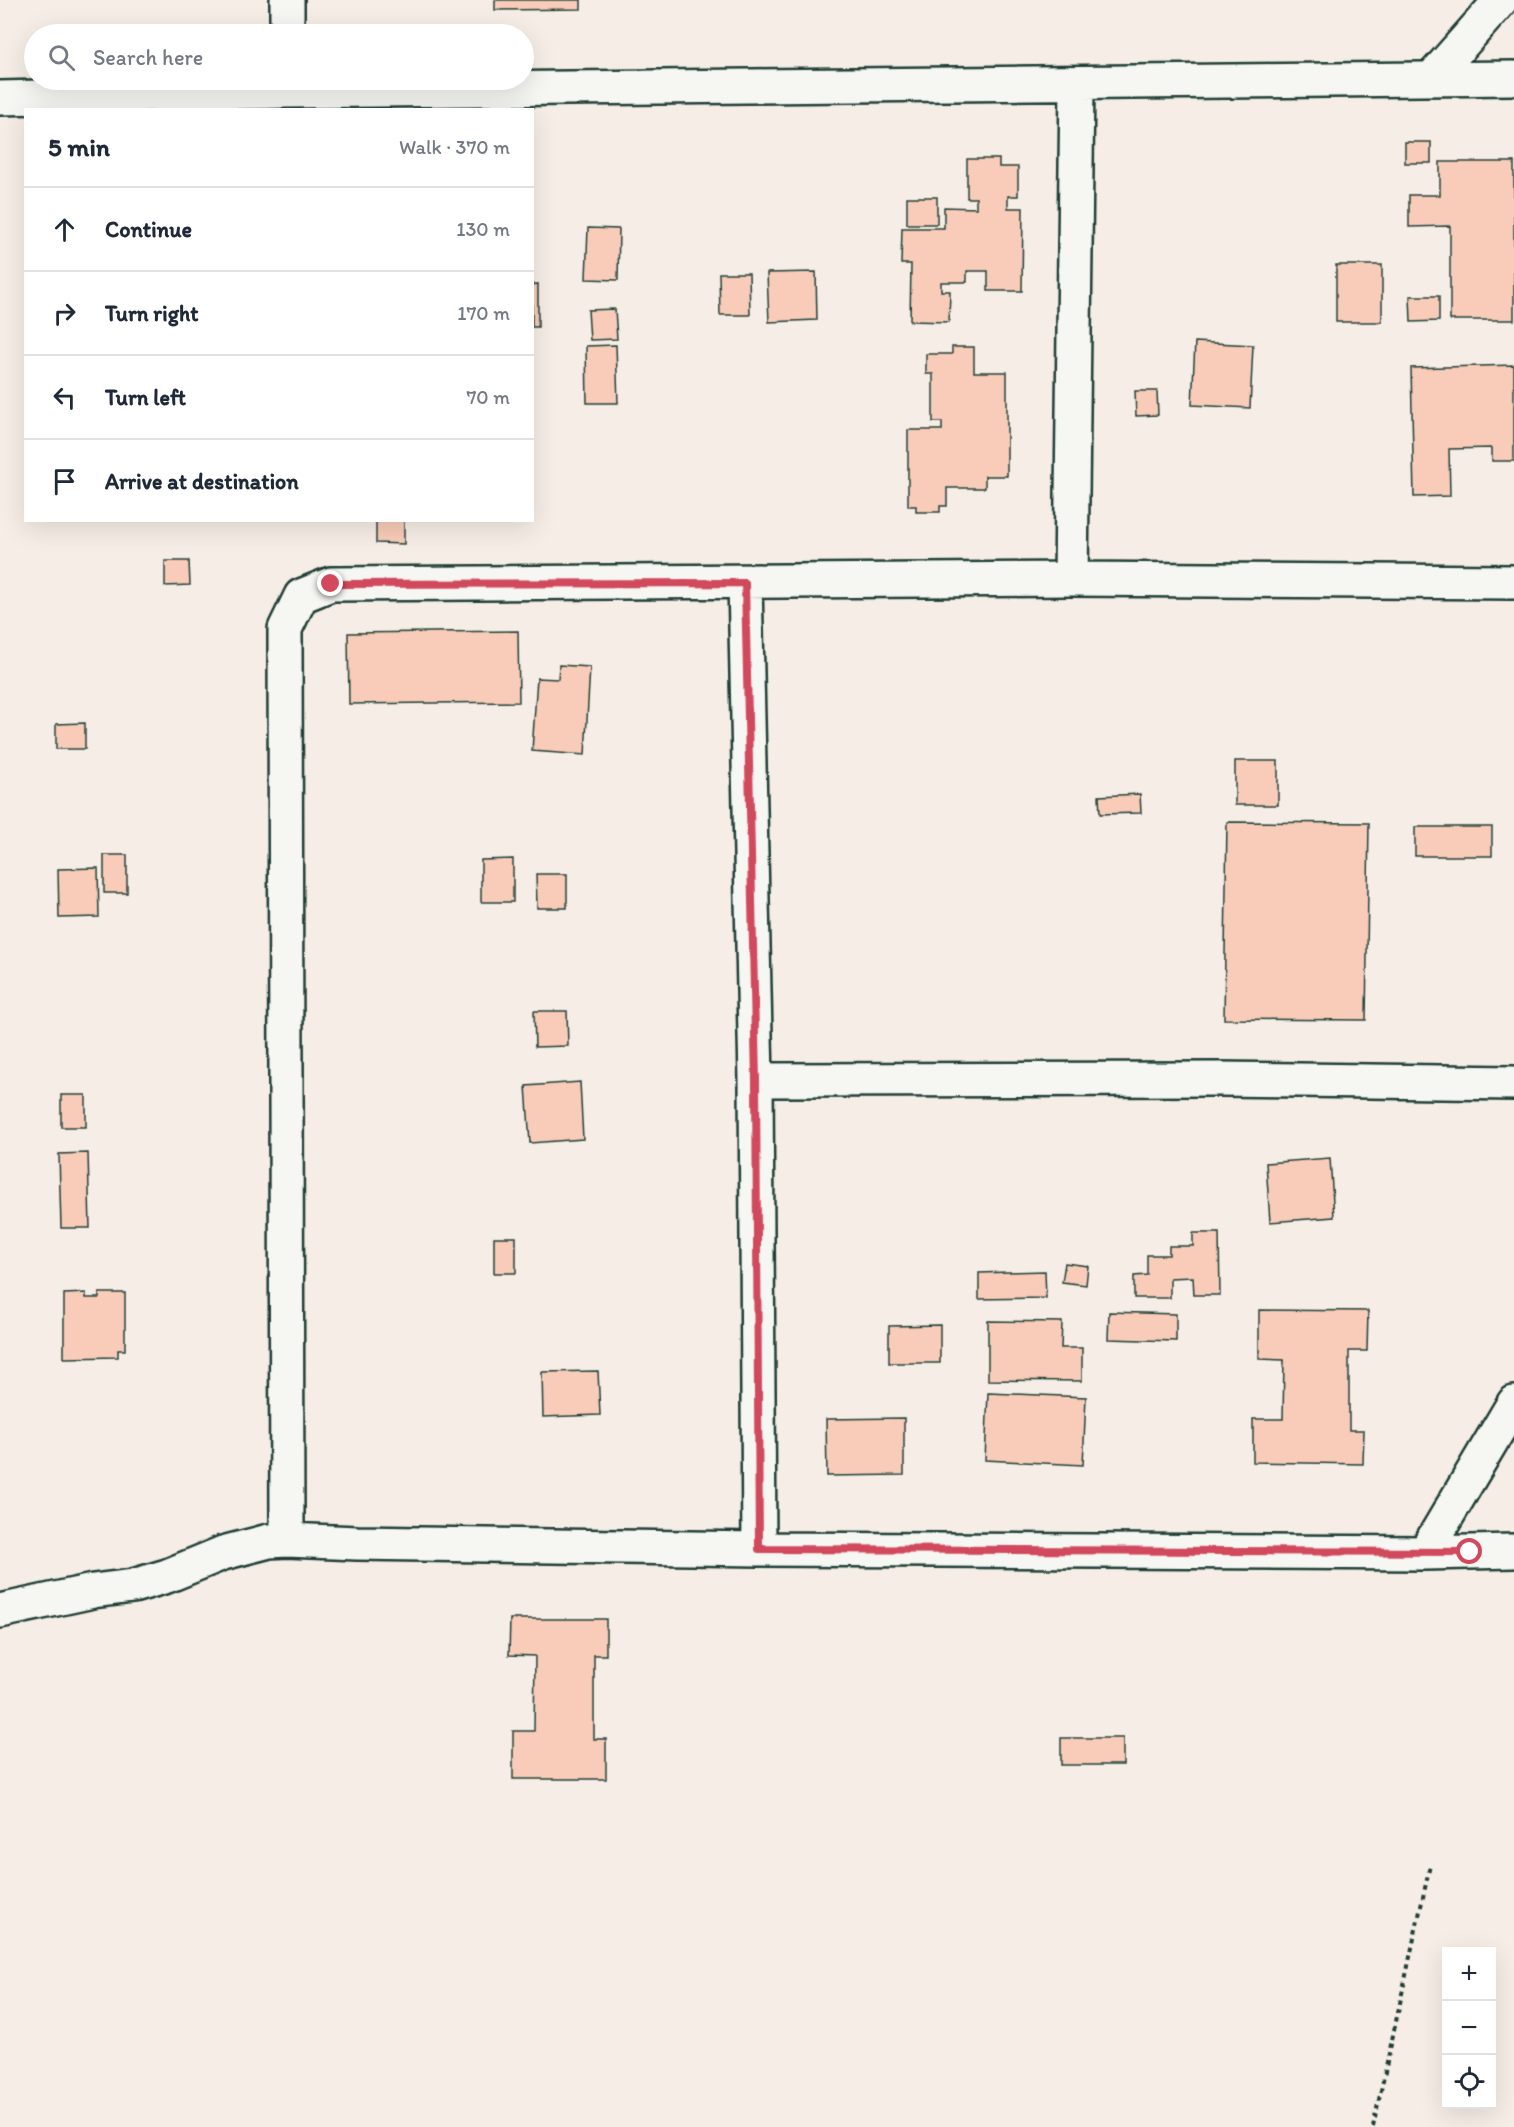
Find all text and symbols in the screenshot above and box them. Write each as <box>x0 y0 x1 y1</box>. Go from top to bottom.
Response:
search box <box>24 24 534 90</box>
icon: search <box>45 41 78 74</box>
text: Search here <box>93 44 203 71</box>
text: 5 min <box>48 131 110 163</box>
text: Walk · 370 m <box>399 135 510 159</box>
icon: ahead <box>48 213 81 246</box>
text: Continue <box>105 216 192 243</box>
text: 130 m <box>456 217 510 241</box>
icon: right <box>48 297 81 330</box>
text: Turn right <box>105 300 199 327</box>
text: 170 m <box>457 301 510 325</box>
icon: left <box>48 381 81 414</box>
text: Turn left <box>105 384 186 411</box>
text: 70 m <box>466 385 510 409</box>
icon: arrive <box>48 465 81 498</box>
text: Arrive at destination <box>105 468 299 495</box>
route end <box>317 570 343 596</box>
route start <box>1456 1538 1482 1564</box>
map controls <box>1442 1947 1496 2109</box>
button: + <box>1442 1947 1496 2001</box>
button: − <box>1442 2001 1496 2055</box>
button: locate <box>1442 2055 1496 2109</box>

